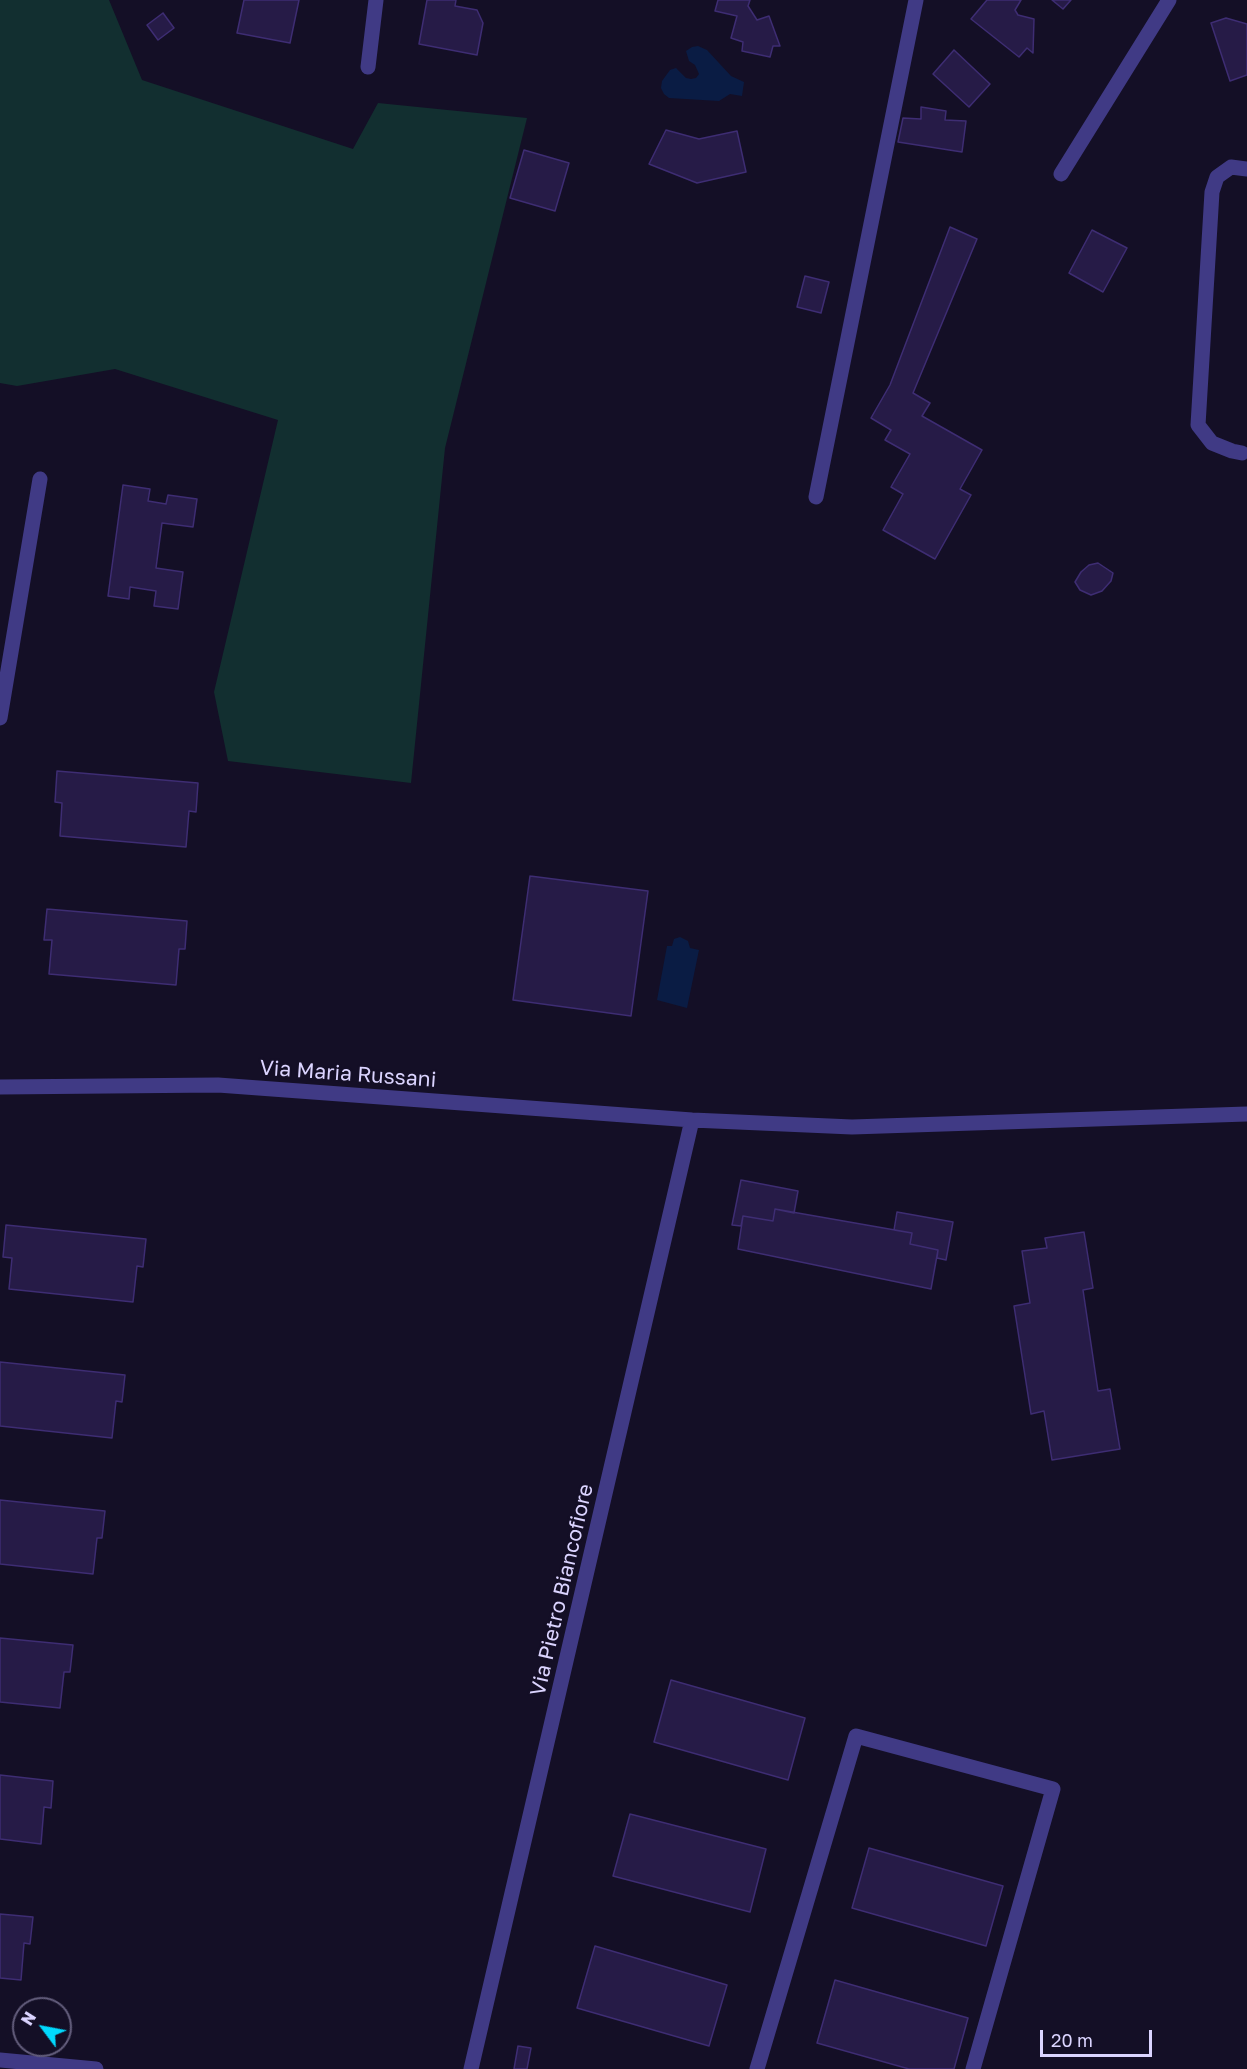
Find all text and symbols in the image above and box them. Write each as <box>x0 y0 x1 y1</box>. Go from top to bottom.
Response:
street label: Via Maria Russani <box>259 1055 437 1093</box>
street label: Via Pietro Biancofiore <box>525 1481 599 1699</box>
north arrow <box>12 1997 72 2057</box>
text: N <box>17 2008 40 2029</box>
scale bar <box>1043 2018 1156 2056</box>
text: 20 m <box>1051 2029 1093 2051</box>

